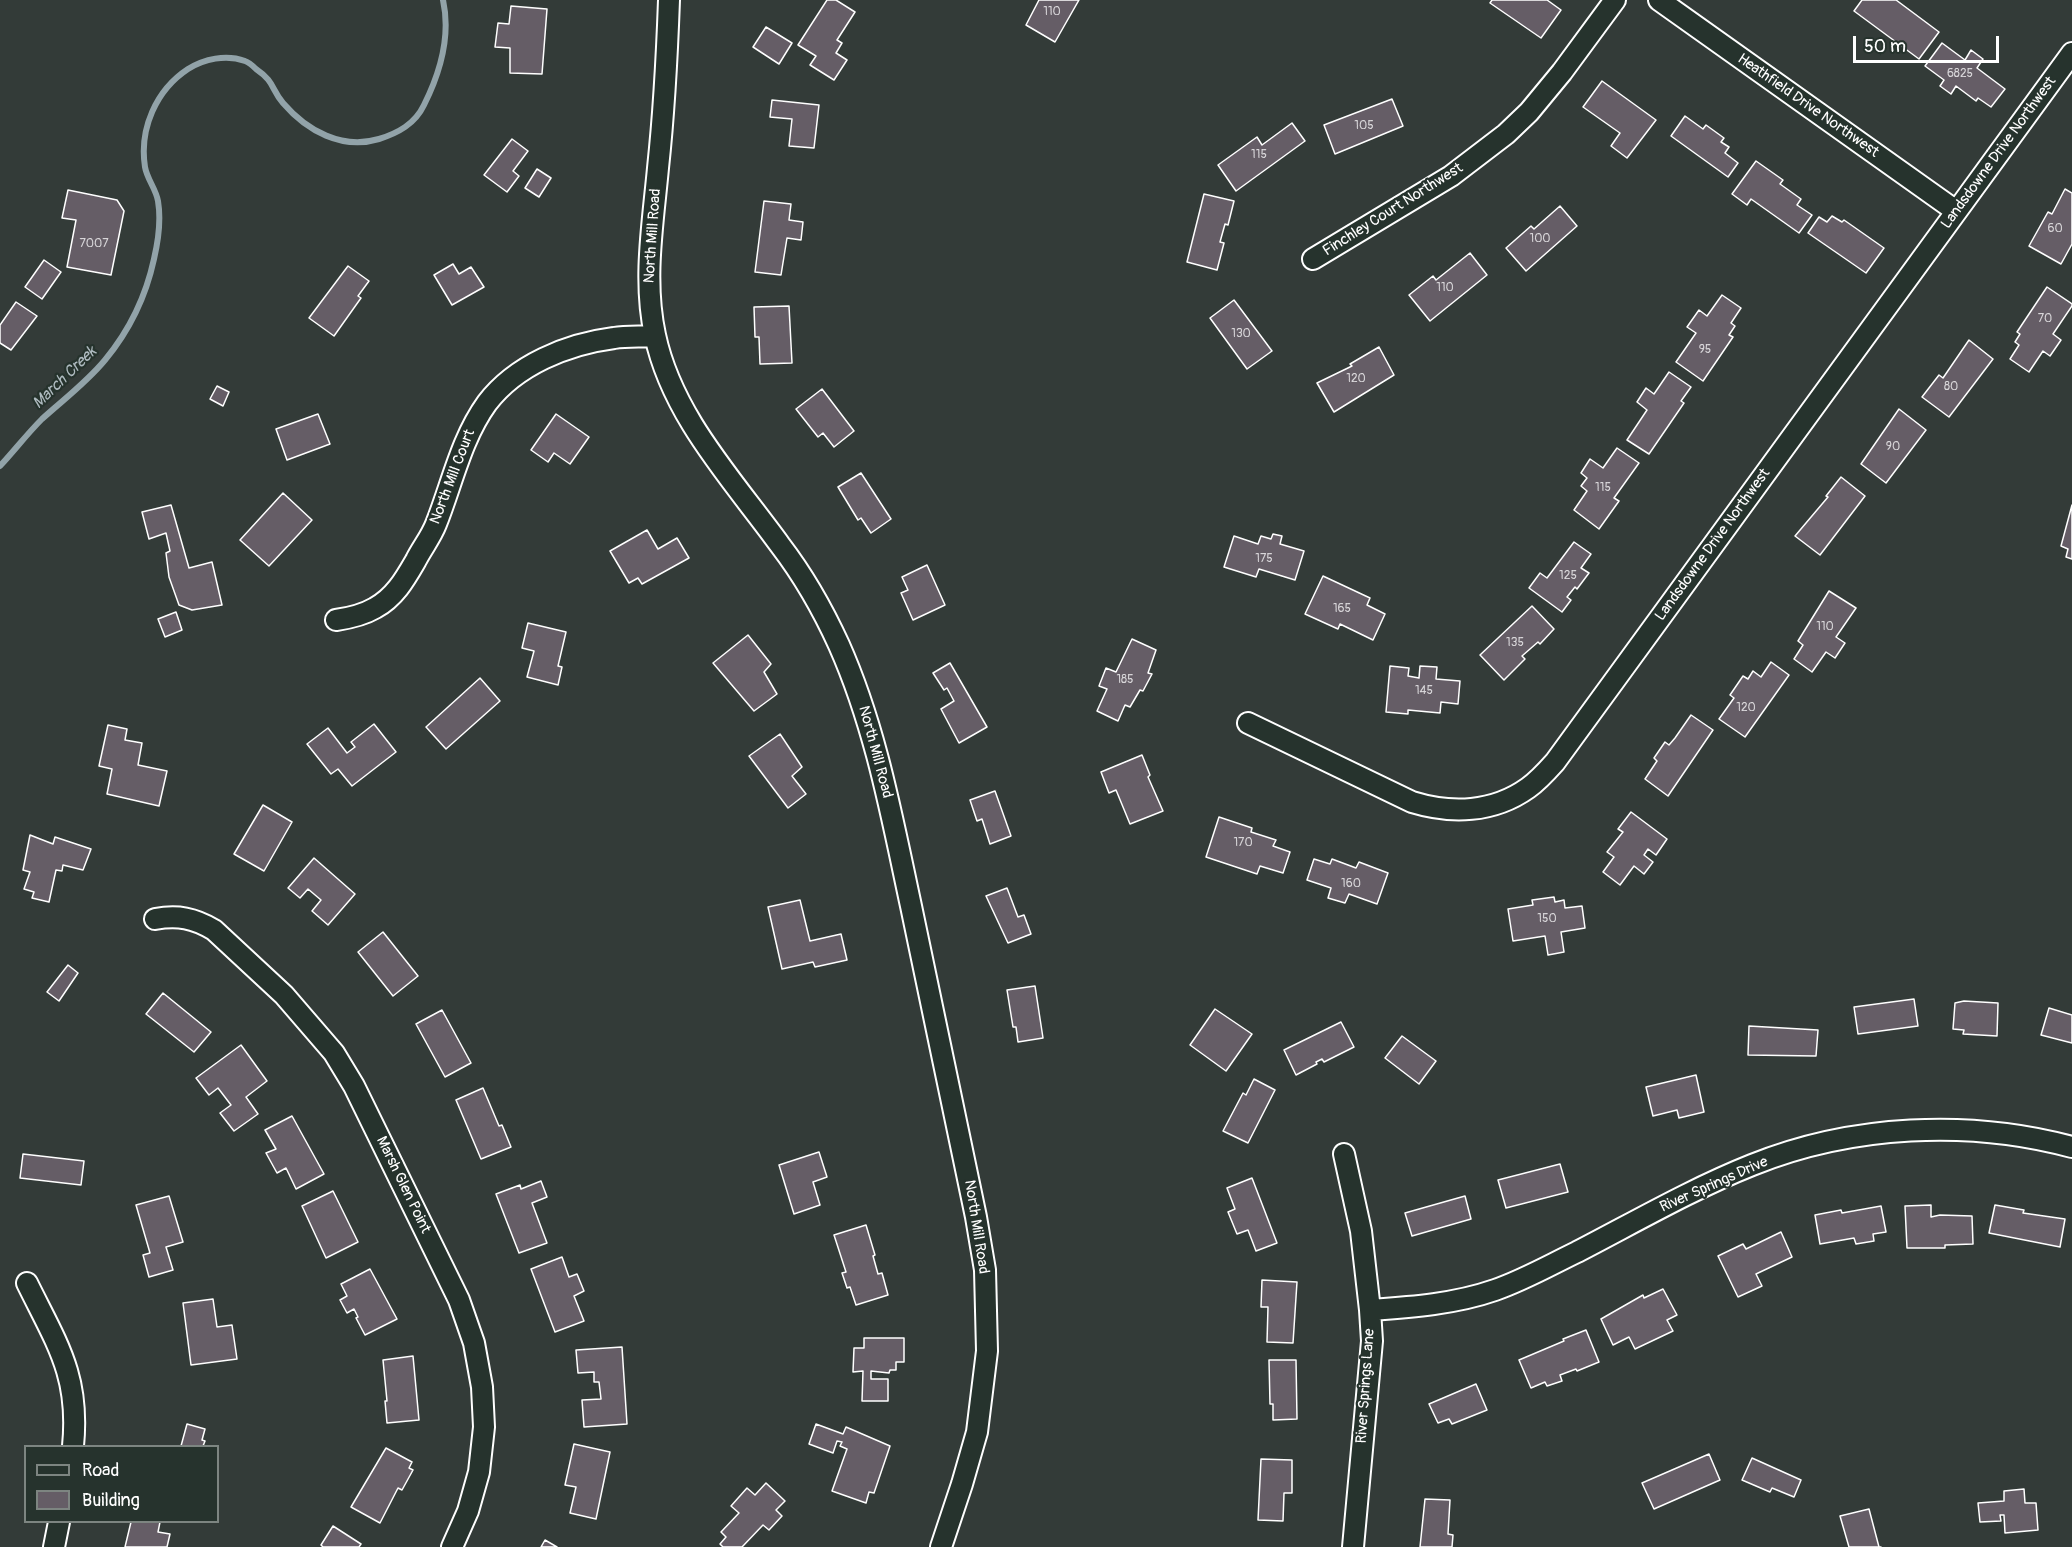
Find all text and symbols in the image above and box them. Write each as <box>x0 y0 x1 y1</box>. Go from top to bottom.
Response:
house number: 110 <box>1043 5 1061 19</box>
scale bar <box>1856 24 2002 62</box>
text: 50 m <box>1864 35 1906 58</box>
street label: Heathfield Drive Northwest <box>1734 50 1882 162</box>
house number: 6825 <box>1947 67 1973 81</box>
street label: Landsdowne Drive Northwest <box>1938 73 2060 233</box>
house number: 105 <box>1354 119 1374 133</box>
house number: 115 <box>1251 148 1267 162</box>
street label: Finchley Court Northwest <box>1320 160 1466 260</box>
street label: North Mill Road <box>641 188 665 284</box>
house number: 60 <box>2047 222 2063 236</box>
house number: 100 <box>1529 232 1551 246</box>
house number: 7007 <box>79 237 109 251</box>
house number: 110 <box>1436 281 1454 295</box>
house number: 70 <box>2038 312 2052 326</box>
house number: 130 <box>1231 327 1251 341</box>
water label: March Creek <box>29 343 101 413</box>
house number: 95 <box>1699 343 1711 357</box>
house number: 120 <box>1346 372 1366 386</box>
house number: 80 <box>1944 380 1958 394</box>
street label: North Mill Court <box>427 427 479 527</box>
house number: 90 <box>1886 440 1900 454</box>
street label: Landsdowne Drive Northwest <box>1652 465 1774 625</box>
house number: 115 <box>1595 481 1611 495</box>
house number: 175 <box>1255 552 1273 566</box>
house number: 125 <box>1559 569 1577 583</box>
house number: 165 <box>1333 602 1351 616</box>
house number: 110 <box>1816 620 1834 634</box>
house number: 135 <box>1506 636 1524 650</box>
house number: 185 <box>1116 673 1134 687</box>
house number: 145 <box>1415 684 1433 698</box>
house number: 120 <box>1736 701 1756 715</box>
street label: North Mill Road <box>854 704 896 800</box>
house number: 170 <box>1233 836 1253 850</box>
house number: 160 <box>1341 877 1361 891</box>
house number: 150 <box>1537 912 1557 926</box>
street label: Marsh Glen Point <box>372 1134 434 1236</box>
street label: River Springs Drive <box>1657 1153 1771 1217</box>
street label: North Mill Road <box>960 1179 992 1275</box>
street label: River Springs Lane <box>1353 1328 1379 1444</box>
legend <box>24 1445 219 1523</box>
text: Road <box>82 1459 119 1482</box>
text: Building <box>82 1489 140 1512</box>

